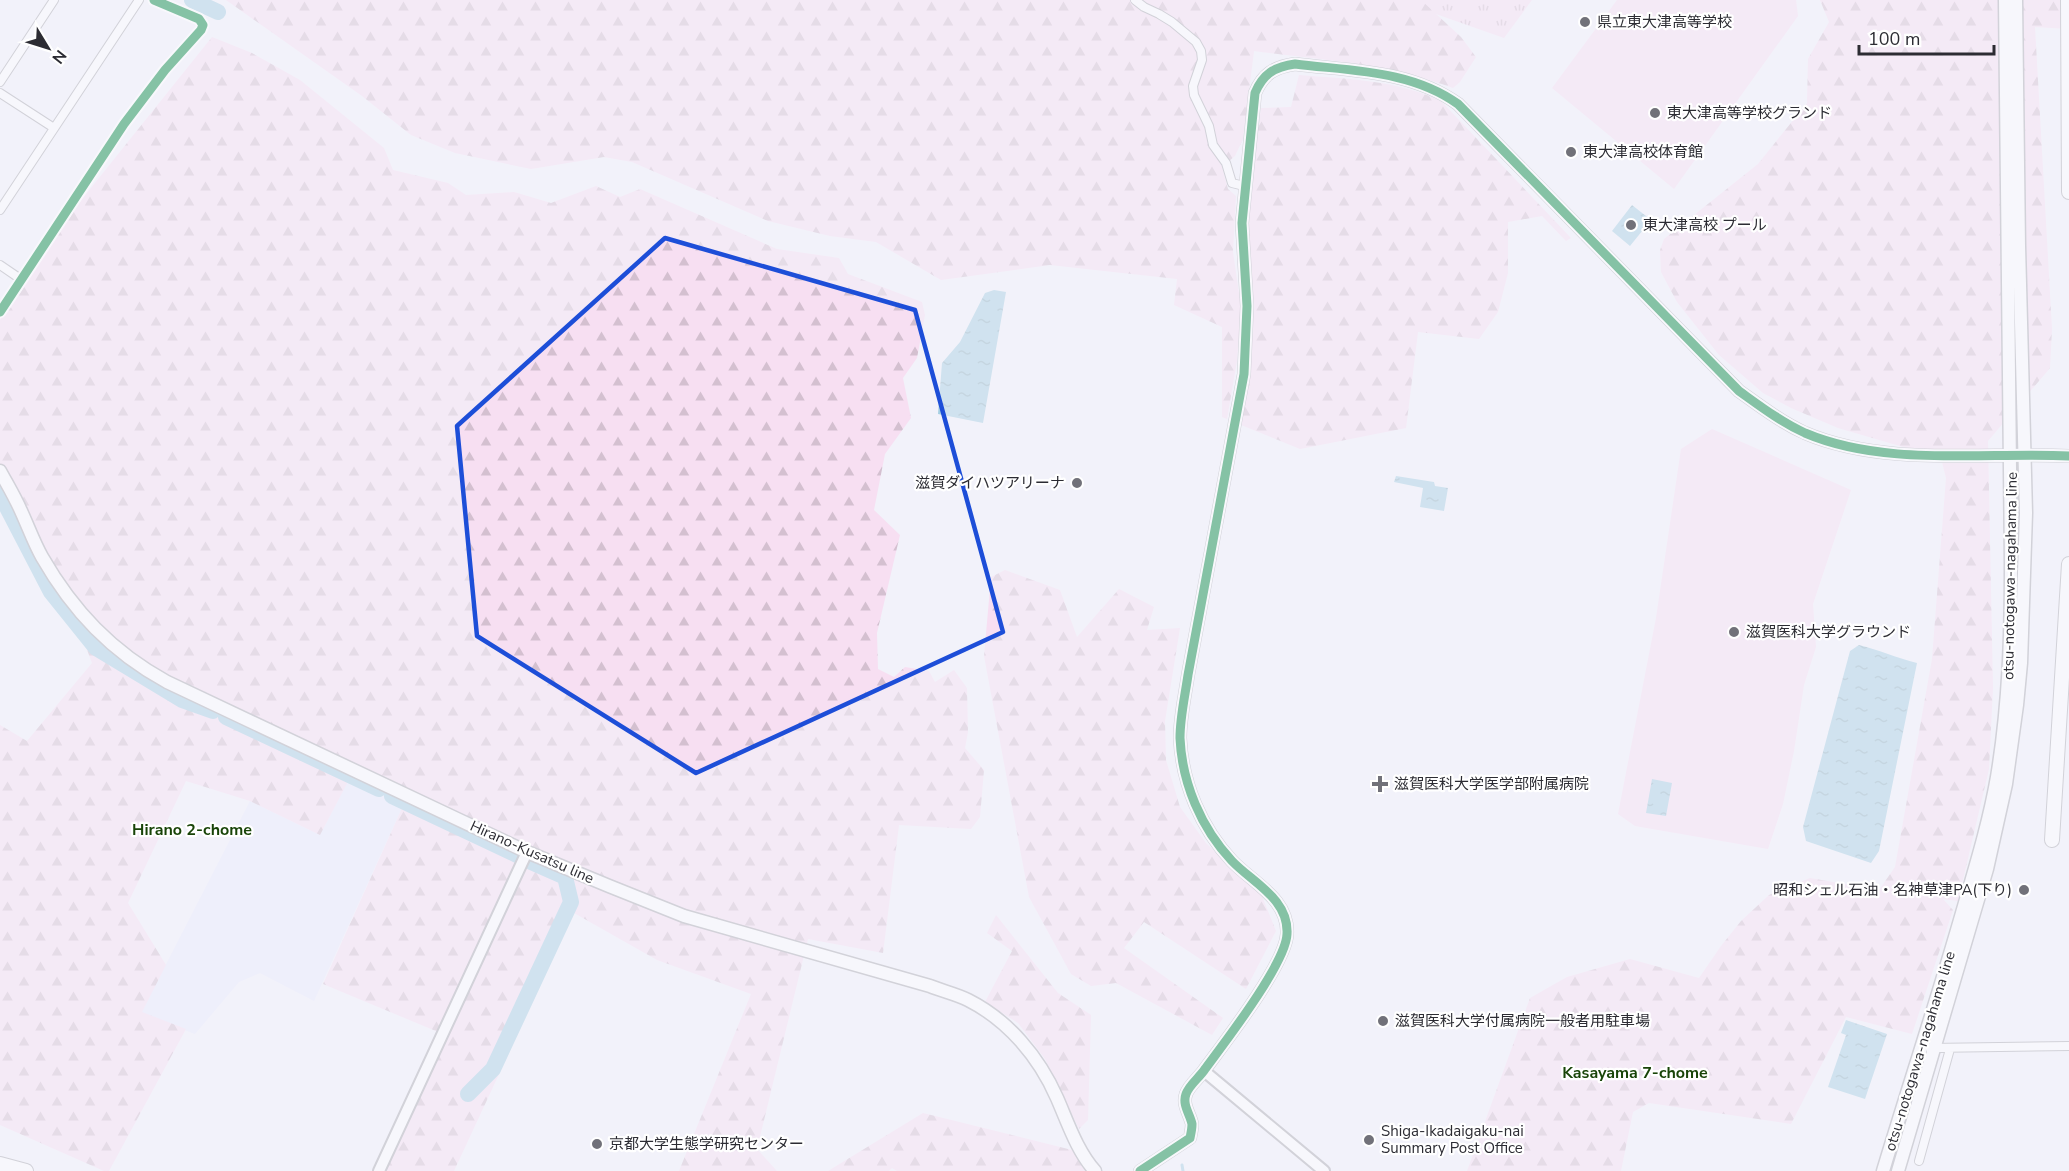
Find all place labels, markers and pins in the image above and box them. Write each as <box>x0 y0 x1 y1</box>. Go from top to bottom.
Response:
place label: 県立東大津高等学校 <box>1597 12 1732 32</box>
marker: 県立東大津高等学校 <box>1578 15 1592 29</box>
place label: 東大津高等学校グランド <box>1667 103 1832 123</box>
marker: 東大津高等学校グランド <box>1648 106 1662 120</box>
place label: 東大津高校体育館 <box>1583 142 1703 162</box>
marker: 東大津高校体育館 <box>1564 145 1578 159</box>
place label: 東大津高校 プール <box>1643 215 1767 235</box>
marker: 東大津高校 プール <box>1624 218 1638 232</box>
place label: 滋賀ダイハツアリーナ <box>915 473 1065 493</box>
marker: 滋賀ダイハツアリーナ <box>1070 476 1084 490</box>
place label: 滋賀医科大学グラウンド <box>1746 622 1911 642</box>
marker: 滋賀医科大学グラウンド <box>1727 625 1741 639</box>
place label: 滋賀医科大学医学部附属病院 <box>1394 774 1589 794</box>
marker: 滋賀医科大学医学部附属病院 <box>1371 775 1389 793</box>
place label: 昭和シェル石油・名神草津PA(下り) <box>1773 880 2012 900</box>
marker: 昭和シェル石油・名神草津PA(下り) <box>2017 883 2031 897</box>
place label: 滋賀医科大学付属病院一般者用駐車場 <box>1395 1011 1650 1031</box>
marker: 滋賀医科大学付属病院一般者用駐車場 <box>1376 1014 1390 1028</box>
place label: Shiga-Ikadaigaku-nai Summary Post Office <box>1381 1121 1524 1158</box>
marker: Shiga-Ikadaigaku-nai Summary Post Office <box>1362 1133 1376 1147</box>
place label: 京都大学生態学研究センター <box>609 1134 804 1154</box>
marker: 京都大学生態学研究センター <box>590 1137 604 1151</box>

